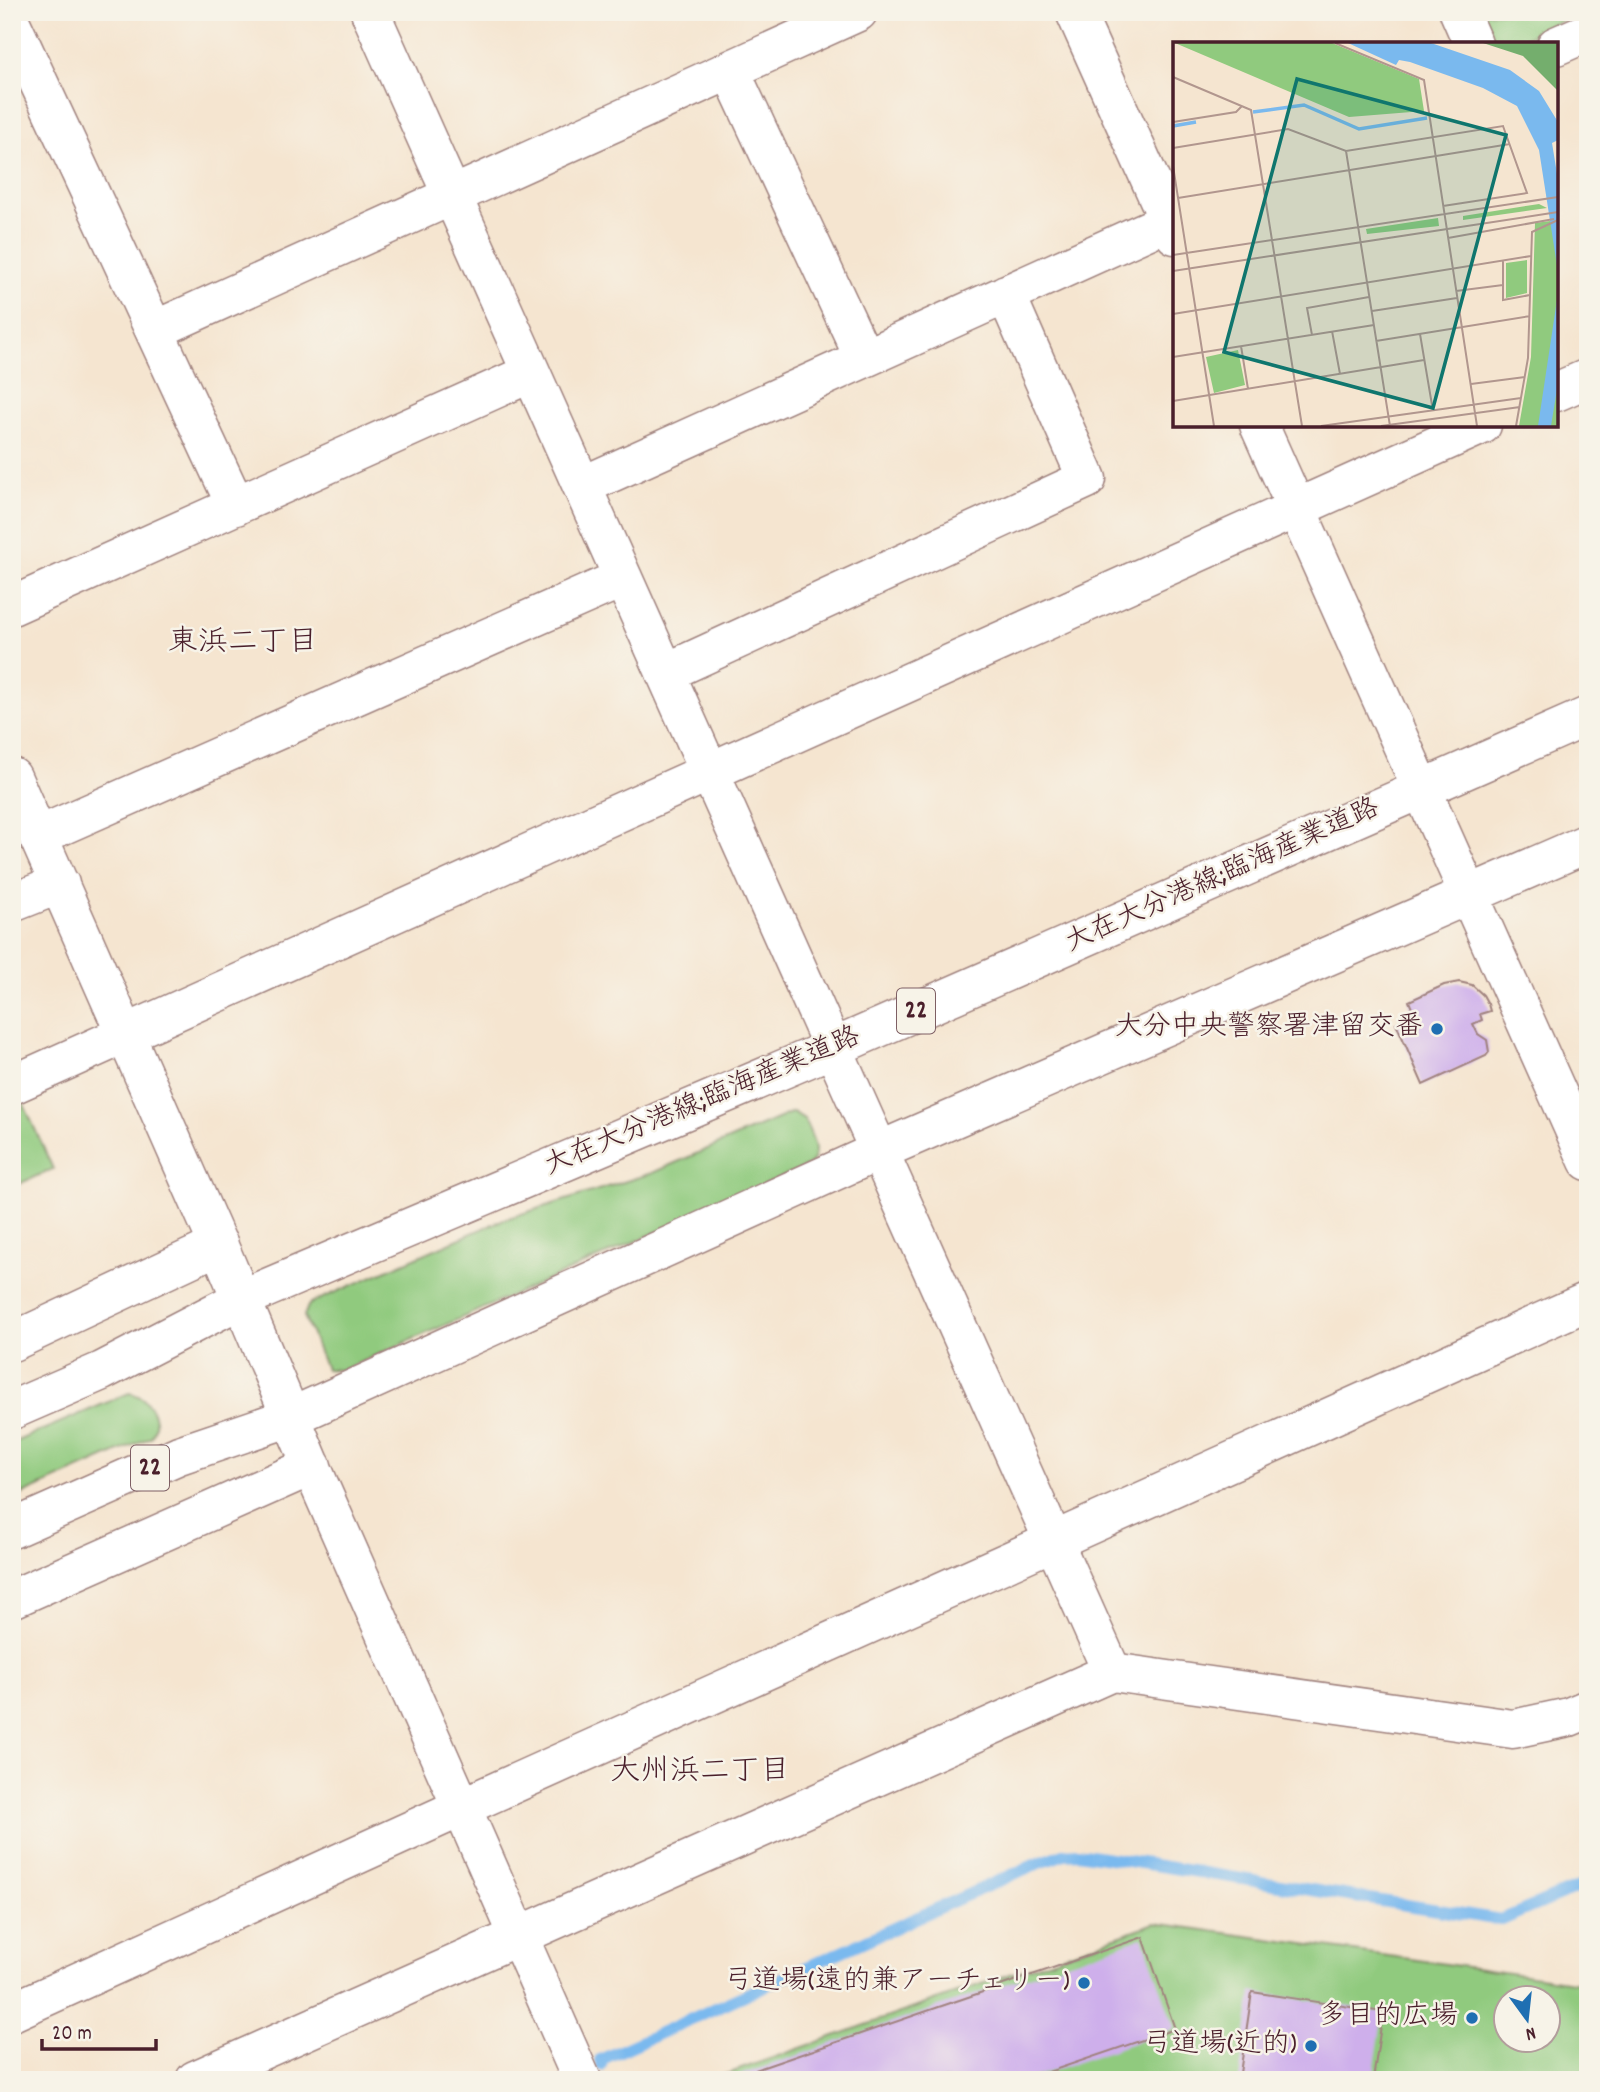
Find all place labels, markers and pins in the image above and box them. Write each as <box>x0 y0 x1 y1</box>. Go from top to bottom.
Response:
place label: 大分中央警察署津留交番 <box>1115 1009 1423 1049</box>
marker: 大分中央警察署津留交番 <box>1429 1021 1445 1037</box>
place label: 弓道場(遠的兼アーチェリー) <box>724 1963 1070 2003</box>
marker: 弓道場(遠的兼アーチェリー) <box>1076 1975 1092 1991</box>
place label: 多目的広場 <box>1318 1998 1458 2038</box>
marker: 多目的広場 <box>1464 2010 1480 2026</box>
place label: 弓道場(近的) <box>1143 2026 1297 2066</box>
marker: 弓道場(近的) <box>1303 2038 1319 2054</box>

